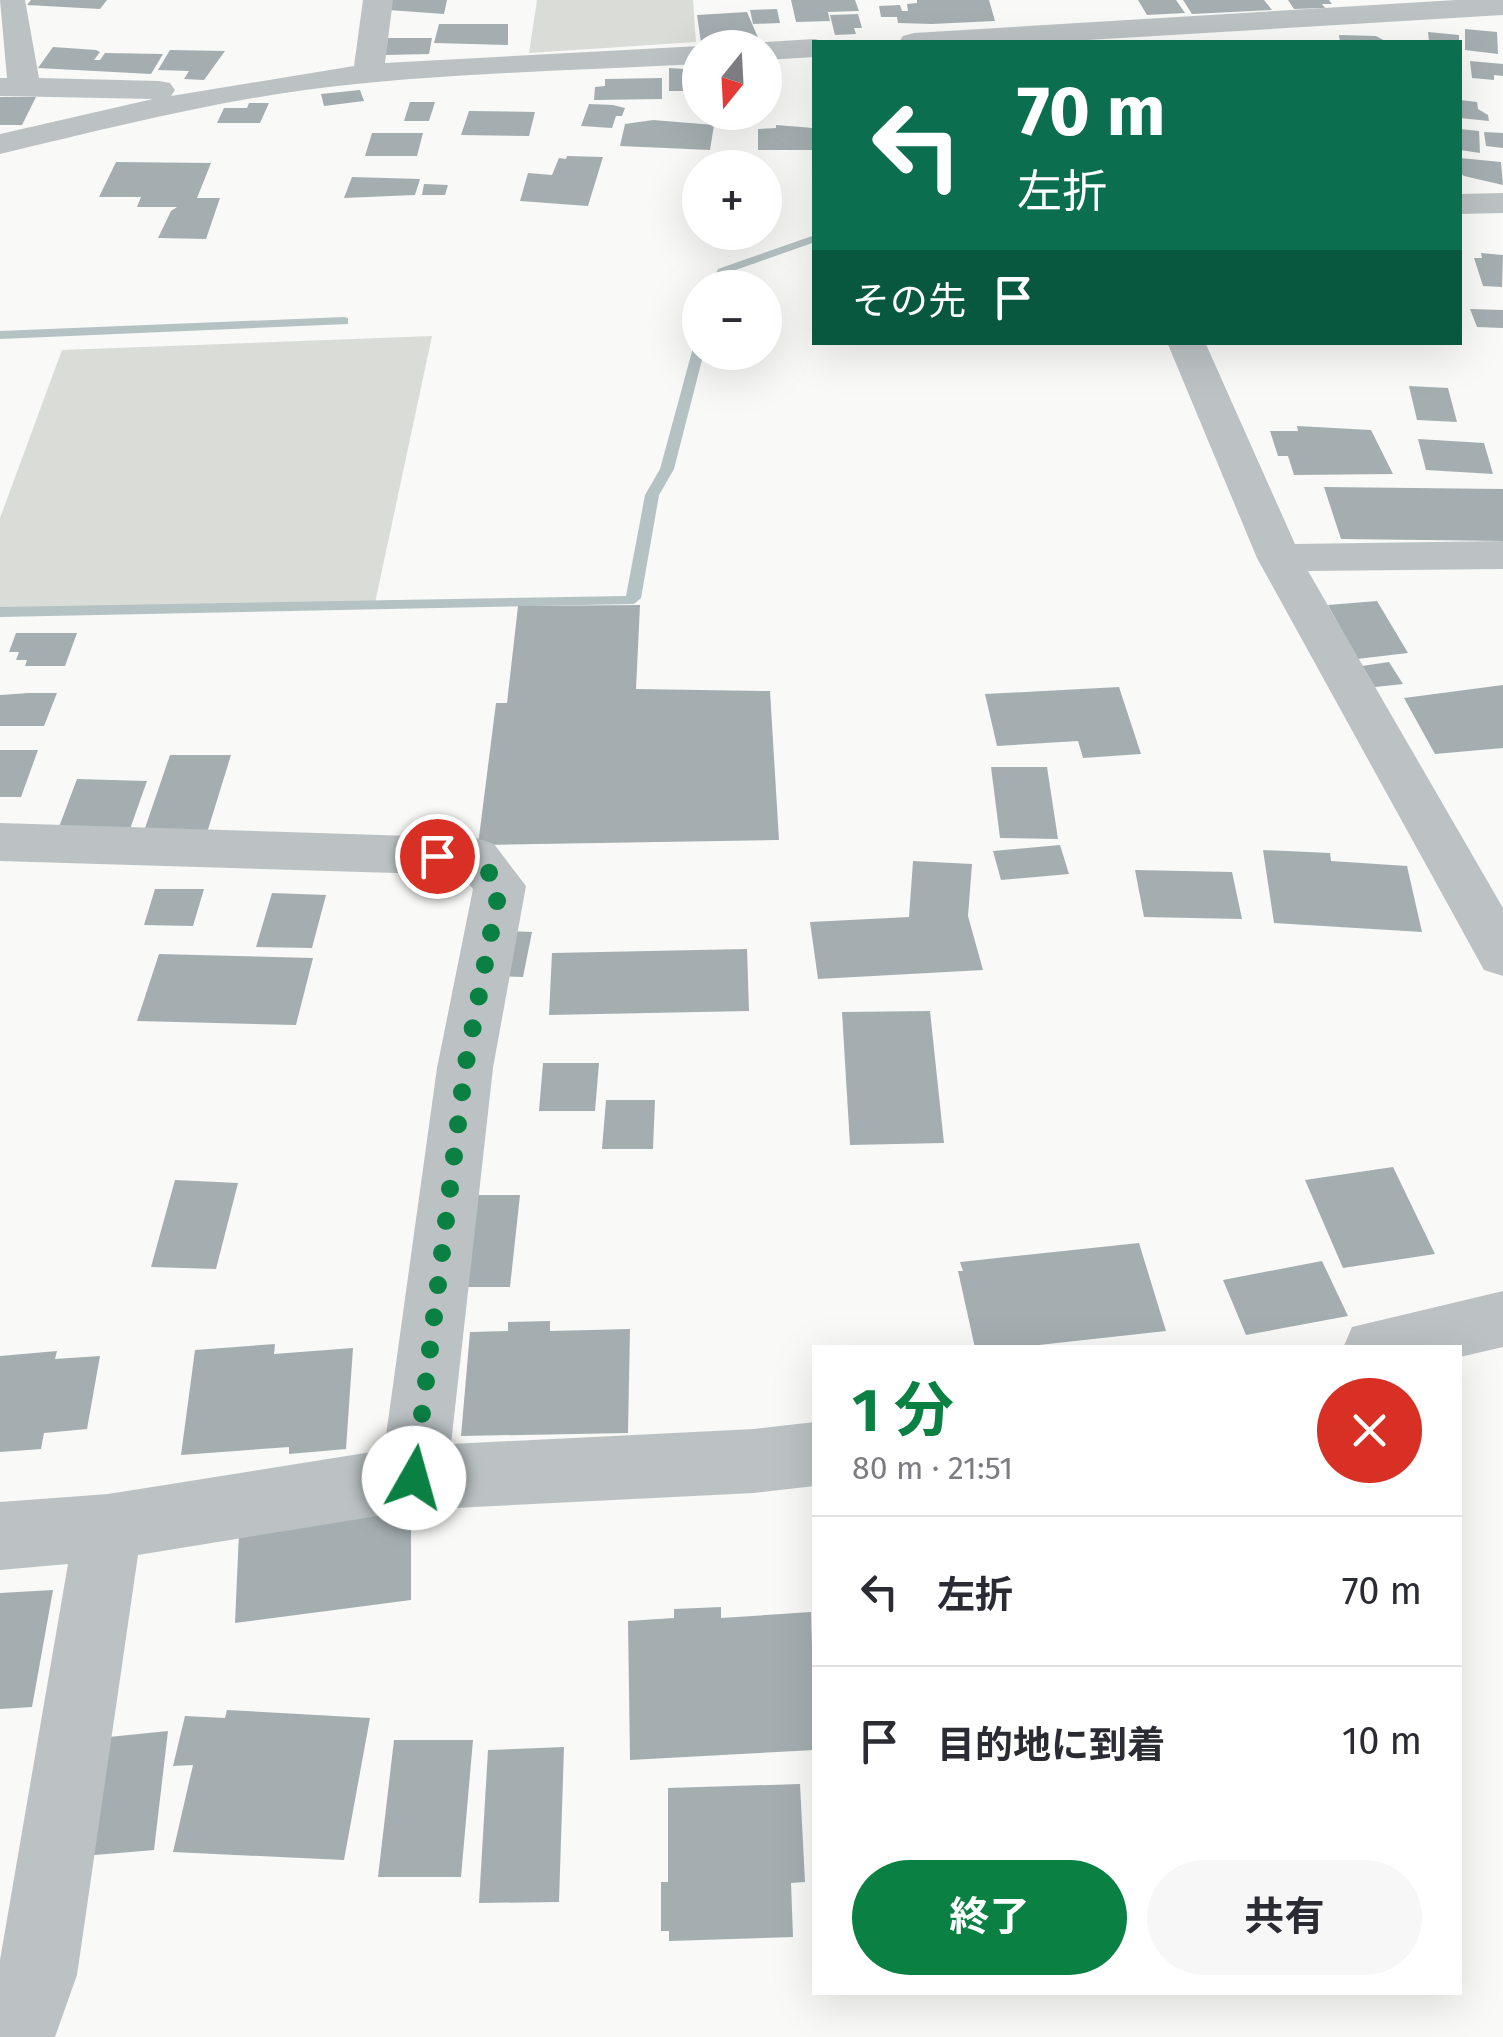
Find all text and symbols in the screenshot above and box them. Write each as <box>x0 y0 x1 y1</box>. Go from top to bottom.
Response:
north arrow <box>682 30 782 130</box>
map controls <box>682 30 782 370</box>
text: 70 m <box>1017 70 1166 154</box>
icon: left <box>852 80 982 210</box>
button: + <box>682 150 782 250</box>
text: 左折 <box>1017 165 1107 219</box>
button: − <box>682 270 782 370</box>
icon: arrive <box>986 270 1041 325</box>
text: その先 <box>852 278 966 324</box>
pin <box>395 814 480 899</box>
icon: arrive <box>410 829 465 884</box>
text: 1 分 <box>852 1375 954 1447</box>
button: close <box>1317 1378 1422 1483</box>
position arrow <box>362 1426 466 1530</box>
text: 80 m · 21:51 <box>852 1449 1013 1487</box>
icon: left <box>852 1564 907 1619</box>
text: 70 m <box>1342 1568 1422 1614</box>
text: 左折 <box>937 1572 1013 1618</box>
icon: arrive <box>852 1714 907 1769</box>
text: 10 m <box>1342 1718 1422 1764</box>
text: 目的地に到着 <box>937 1722 1165 1768</box>
button: 終了 <box>852 1860 1127 1975</box>
button: 共有 <box>1147 1860 1422 1975</box>

